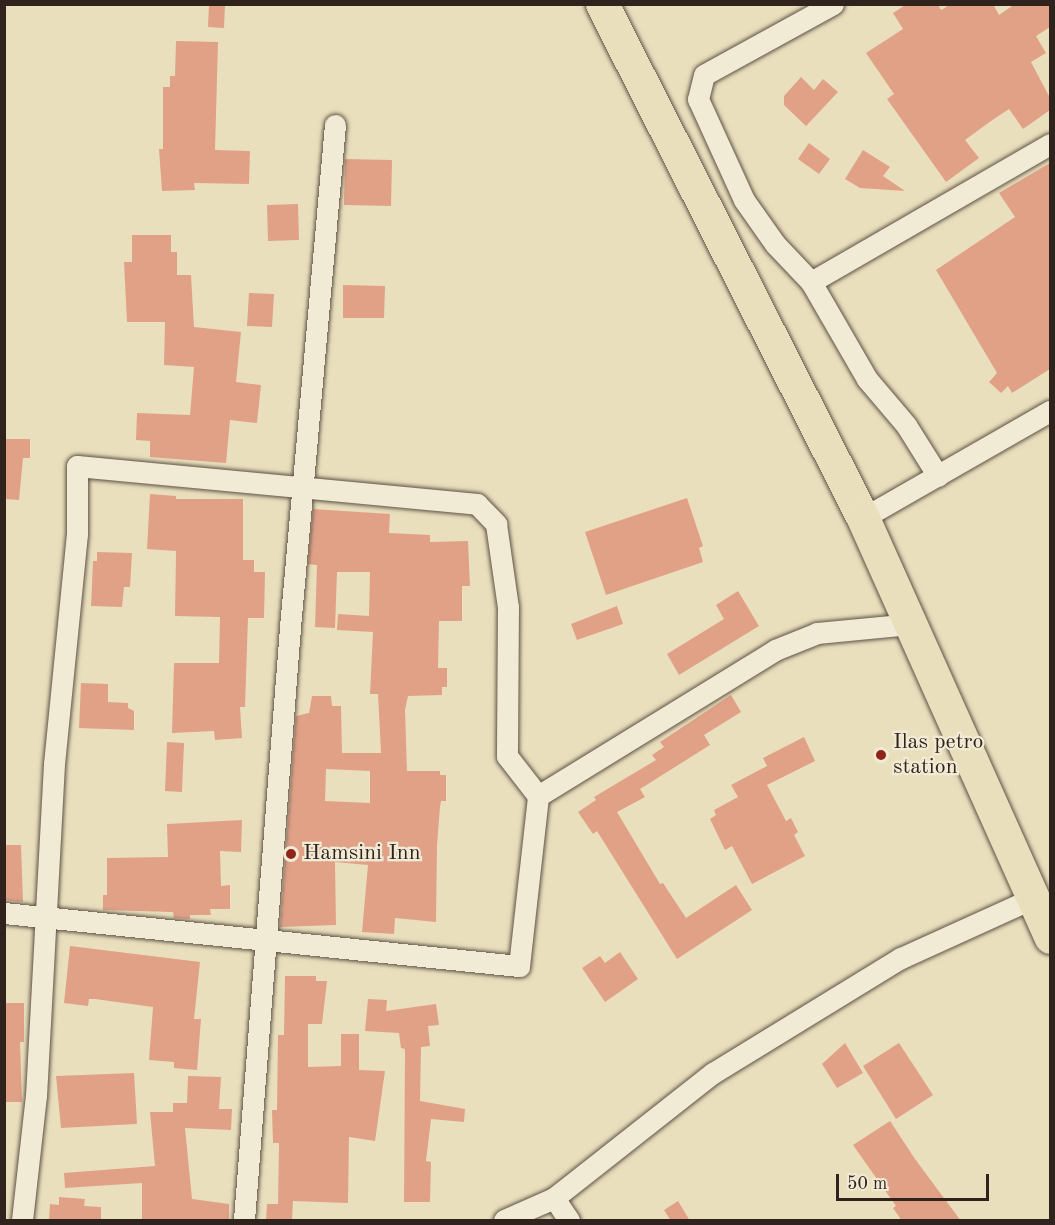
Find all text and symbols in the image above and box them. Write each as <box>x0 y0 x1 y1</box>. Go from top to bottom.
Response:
place label: Ilas petro station <box>893 729 983 780</box>
marker: Ilas petro station <box>874 748 888 762</box>
place label: Hamsini Inn <box>303 841 421 867</box>
marker: Hamsini Inn <box>284 847 298 861</box>
scale bar <box>839 1162 992 1200</box>
text: 50 m <box>847 1175 887 1193</box>

